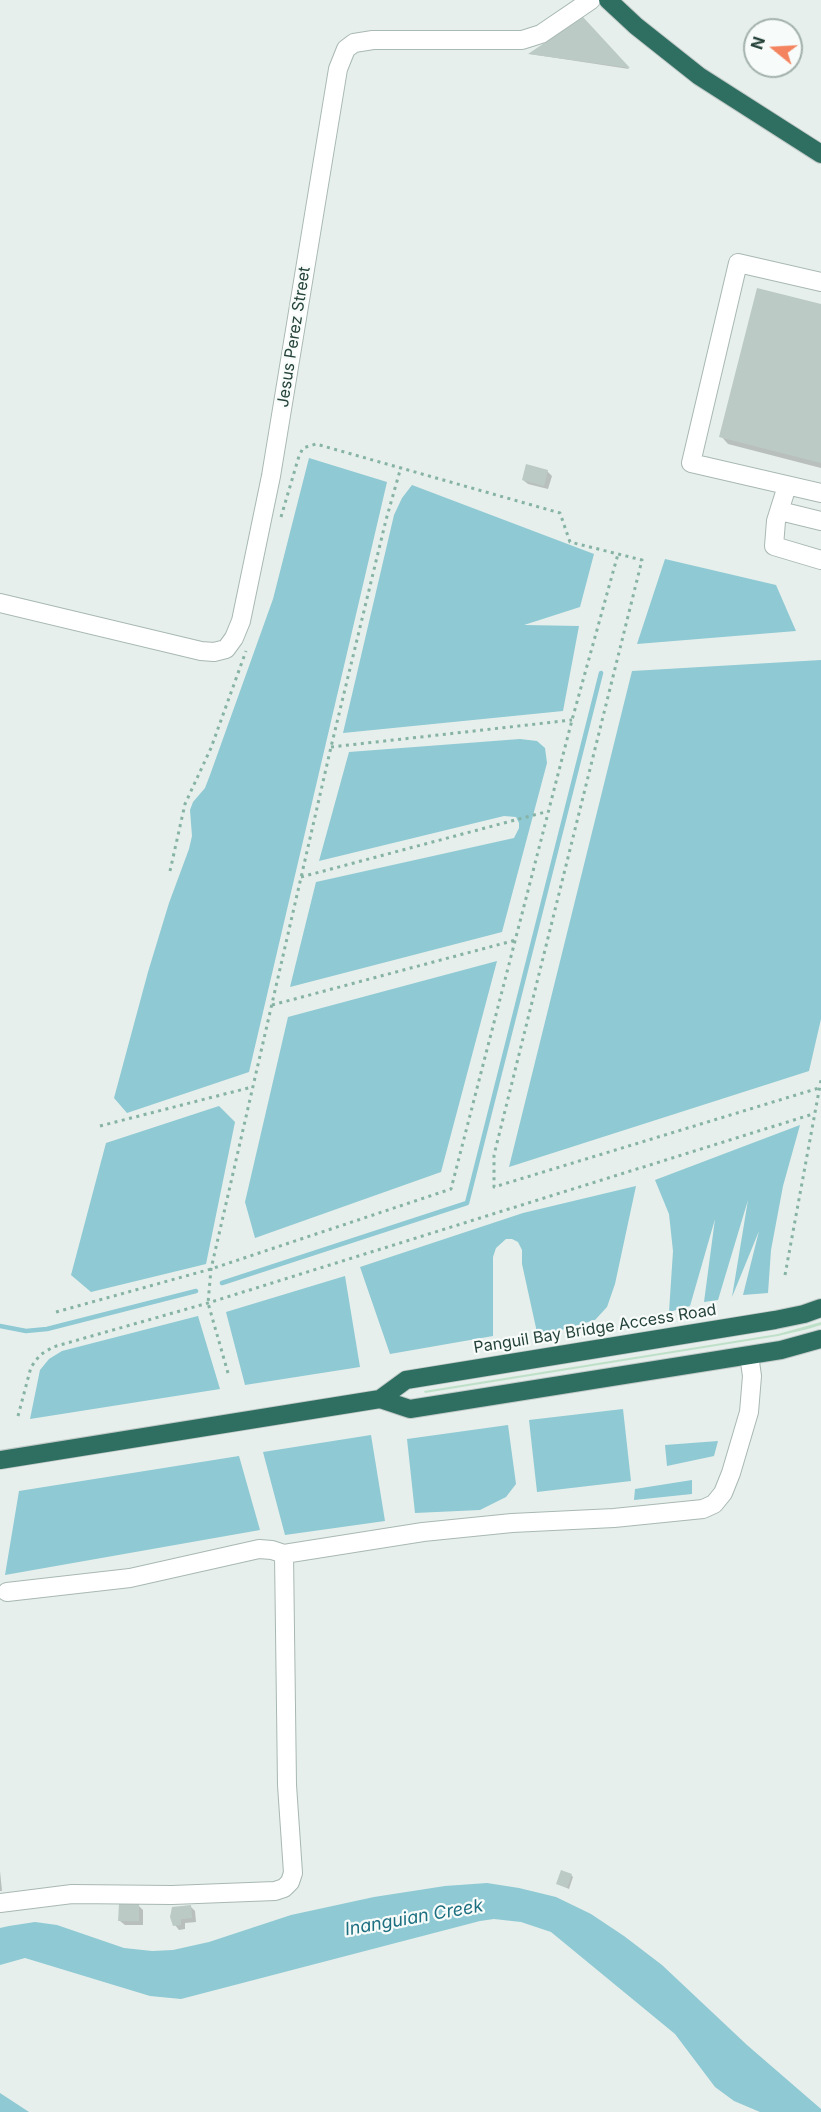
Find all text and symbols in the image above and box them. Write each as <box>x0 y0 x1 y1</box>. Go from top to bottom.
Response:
north arrow <box>743 18 803 78</box>
text: N <box>746 34 769 52</box>
street label: Jesus Perez Street <box>273 265 315 409</box>
street label: Panguil Bay Bridge Access Road <box>472 1300 718 1358</box>
water label: Inanguian Creek <box>343 1895 485 1941</box>

